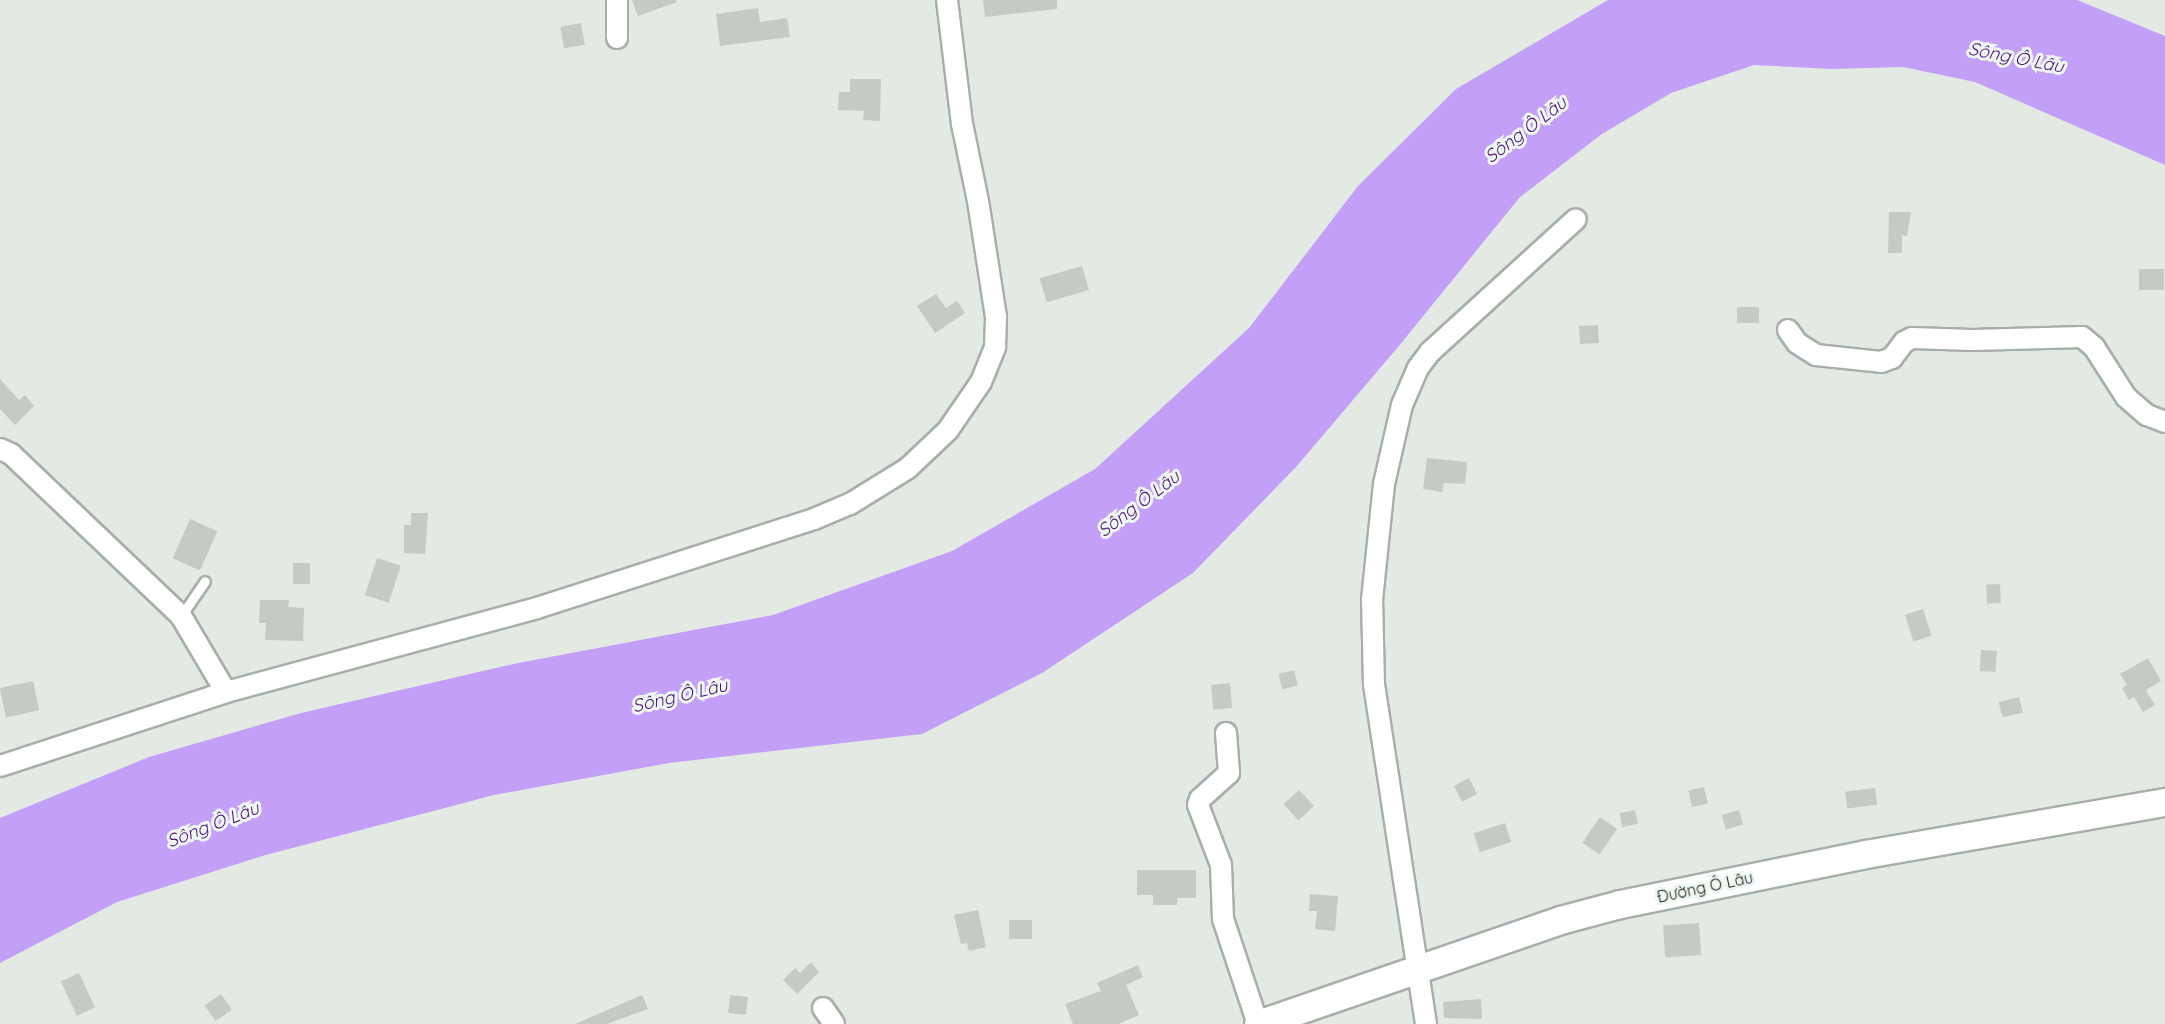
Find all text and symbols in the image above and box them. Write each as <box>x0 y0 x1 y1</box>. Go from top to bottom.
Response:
water label: Sông Ô Lâu <box>1966 38 2066 78</box>
water label: Sông Ô Lâu <box>1481 92 1571 168</box>
water label: Sông Ô Lâu <box>1094 466 1184 542</box>
water label: Sông Ô Lâu <box>630 675 730 717</box>
water label: Sông Ô Lâu <box>164 798 262 852</box>
street label: Đường Ô Lâu <box>1655 867 1755 907</box>

